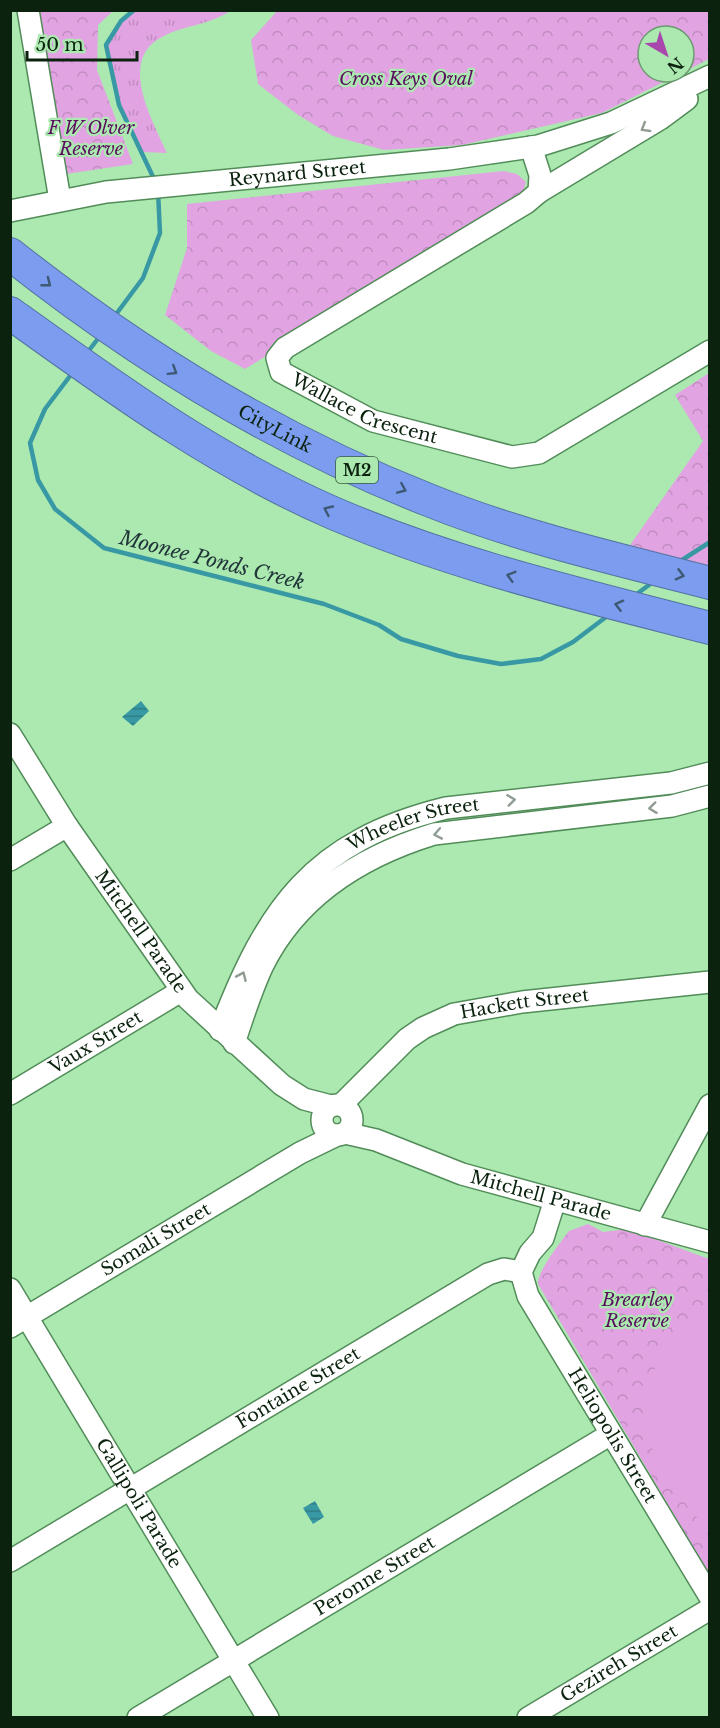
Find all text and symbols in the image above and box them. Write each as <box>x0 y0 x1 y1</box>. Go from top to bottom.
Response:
scale bar <box>27 24 136 62</box>
north arrow <box>636 24 696 84</box>
text: 50 m <box>36 34 84 56</box>
text: N <box>663 53 688 78</box>
park label: Cross Keys Oval <box>339 68 473 90</box>
park label: F W Olver Reserve <box>47 117 135 160</box>
one-way arrow <box>641 121 651 133</box>
street label: Reynard Street <box>228 156 367 191</box>
one-way arrow <box>41 275 52 286</box>
one-way arrow <box>166 364 177 375</box>
street label: Wallace Crescent <box>287 368 440 448</box>
street label: CityLink <box>234 400 316 458</box>
road number: M2 <box>336 457 378 483</box>
one-way arrow <box>396 482 407 494</box>
one-way arrow <box>323 505 334 517</box>
water label: Moonee Ponds Creek <box>116 525 307 595</box>
one-way arrow <box>675 568 685 581</box>
one-way arrow <box>506 571 517 583</box>
one-way arrow <box>615 599 625 612</box>
street label: Wheeler Street <box>342 793 481 856</box>
one-way arrow <box>506 794 515 807</box>
one-way arrow <box>648 802 657 814</box>
one-way arrow <box>434 827 444 840</box>
street label: Mitchell Parade <box>90 866 191 997</box>
one-way arrow <box>234 972 246 983</box>
street label: Hackett Street <box>458 984 590 1024</box>
street label: Vaux Street <box>44 1006 146 1079</box>
street label: Mitchell Parade <box>468 1166 614 1225</box>
street label: Somali Street <box>97 1198 215 1281</box>
park label: Brearley Reserve <box>601 1289 673 1332</box>
street label: Fontaine Street <box>232 1342 364 1434</box>
street label: Heliopolis Street <box>563 1364 662 1507</box>
street label: Gallipoli Parade <box>91 1434 186 1572</box>
street label: Peronne Street <box>310 1531 439 1621</box>
street label: Gezireh Street <box>556 1620 682 1707</box>

